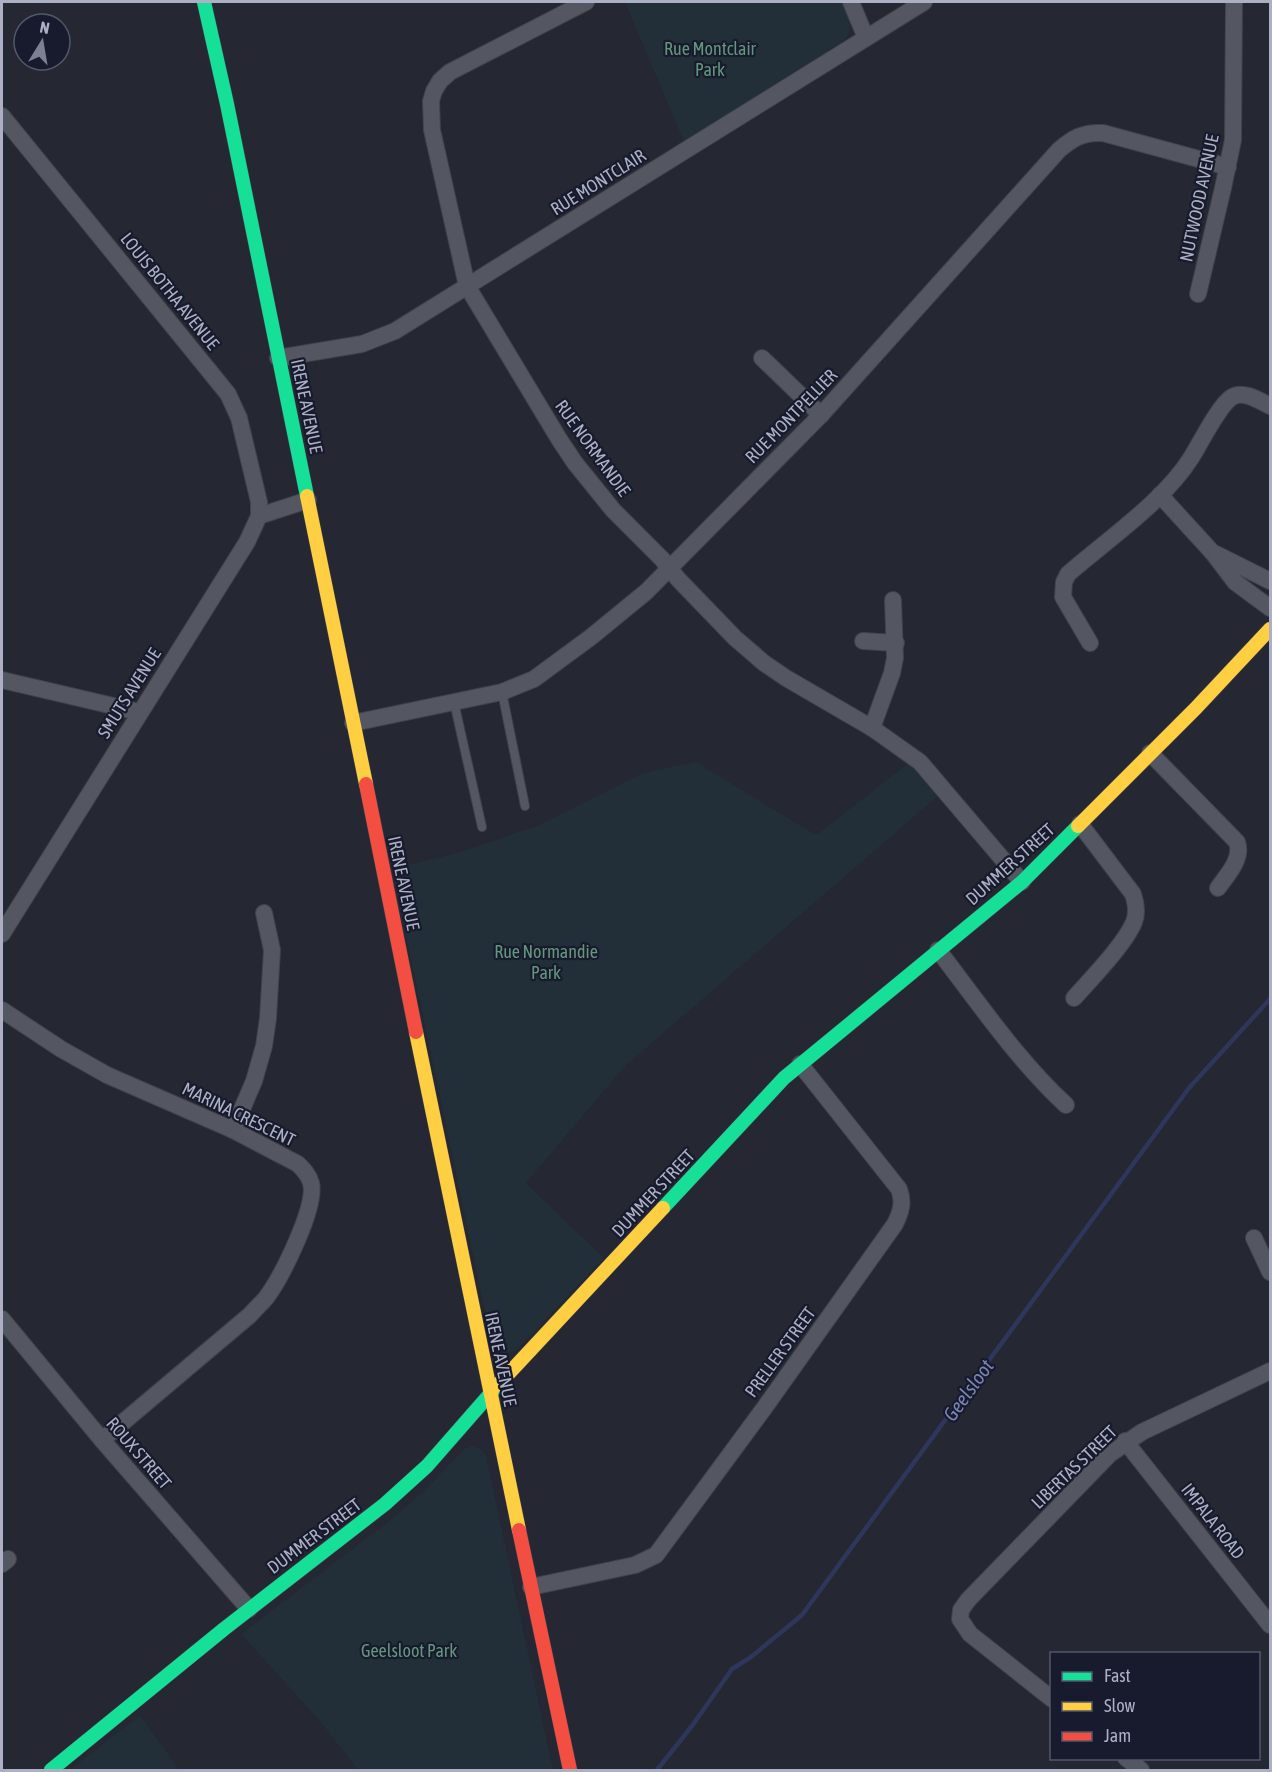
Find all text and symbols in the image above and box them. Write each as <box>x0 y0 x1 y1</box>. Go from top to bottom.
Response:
north arrow <box>12 12 72 72</box>
text: N <box>39 18 51 37</box>
park label: Rue Montclair Park <box>664 38 757 80</box>
street label: NUTWOOD AVENUE <box>1175 132 1223 263</box>
street label: RUE MONTCLAIR <box>547 144 649 220</box>
street label: LOUIS BOTHA AVENUE <box>116 228 224 354</box>
street label: IRENE AVENUE <box>287 357 327 455</box>
street label: RUE MONTPELLIER <box>741 365 841 467</box>
street label: RUE NORMANDIE <box>551 396 635 500</box>
street label: SMUTS AVENUE <box>93 644 165 742</box>
street label: DUMMER STREET <box>961 819 1059 909</box>
street label: IRENE AVENUE <box>384 834 424 932</box>
park label: Rue Normandie Park <box>494 941 598 983</box>
street label: MARINA CRESCENT <box>179 1078 299 1150</box>
street label: DUMMER STREET <box>607 1145 699 1241</box>
street label: PRELLER STREET <box>740 1303 820 1401</box>
street label: IRENE AVENUE <box>481 1310 521 1408</box>
water label: Geelsloot <box>938 1355 998 1425</box>
street label: ROUX STREET <box>102 1413 176 1493</box>
street label: LIBERTAS STREET <box>1027 1421 1121 1513</box>
street label: IMPALA ROAD <box>1177 1479 1249 1563</box>
street label: DUMMER STREET <box>263 1494 365 1578</box>
park label: Geelsloot Park <box>361 1640 457 1661</box>
legend <box>1050 1652 1260 1760</box>
text: Fast <box>1104 1665 1131 1686</box>
text: Slow <box>1104 1695 1135 1716</box>
text: Jam <box>1104 1725 1131 1746</box>

